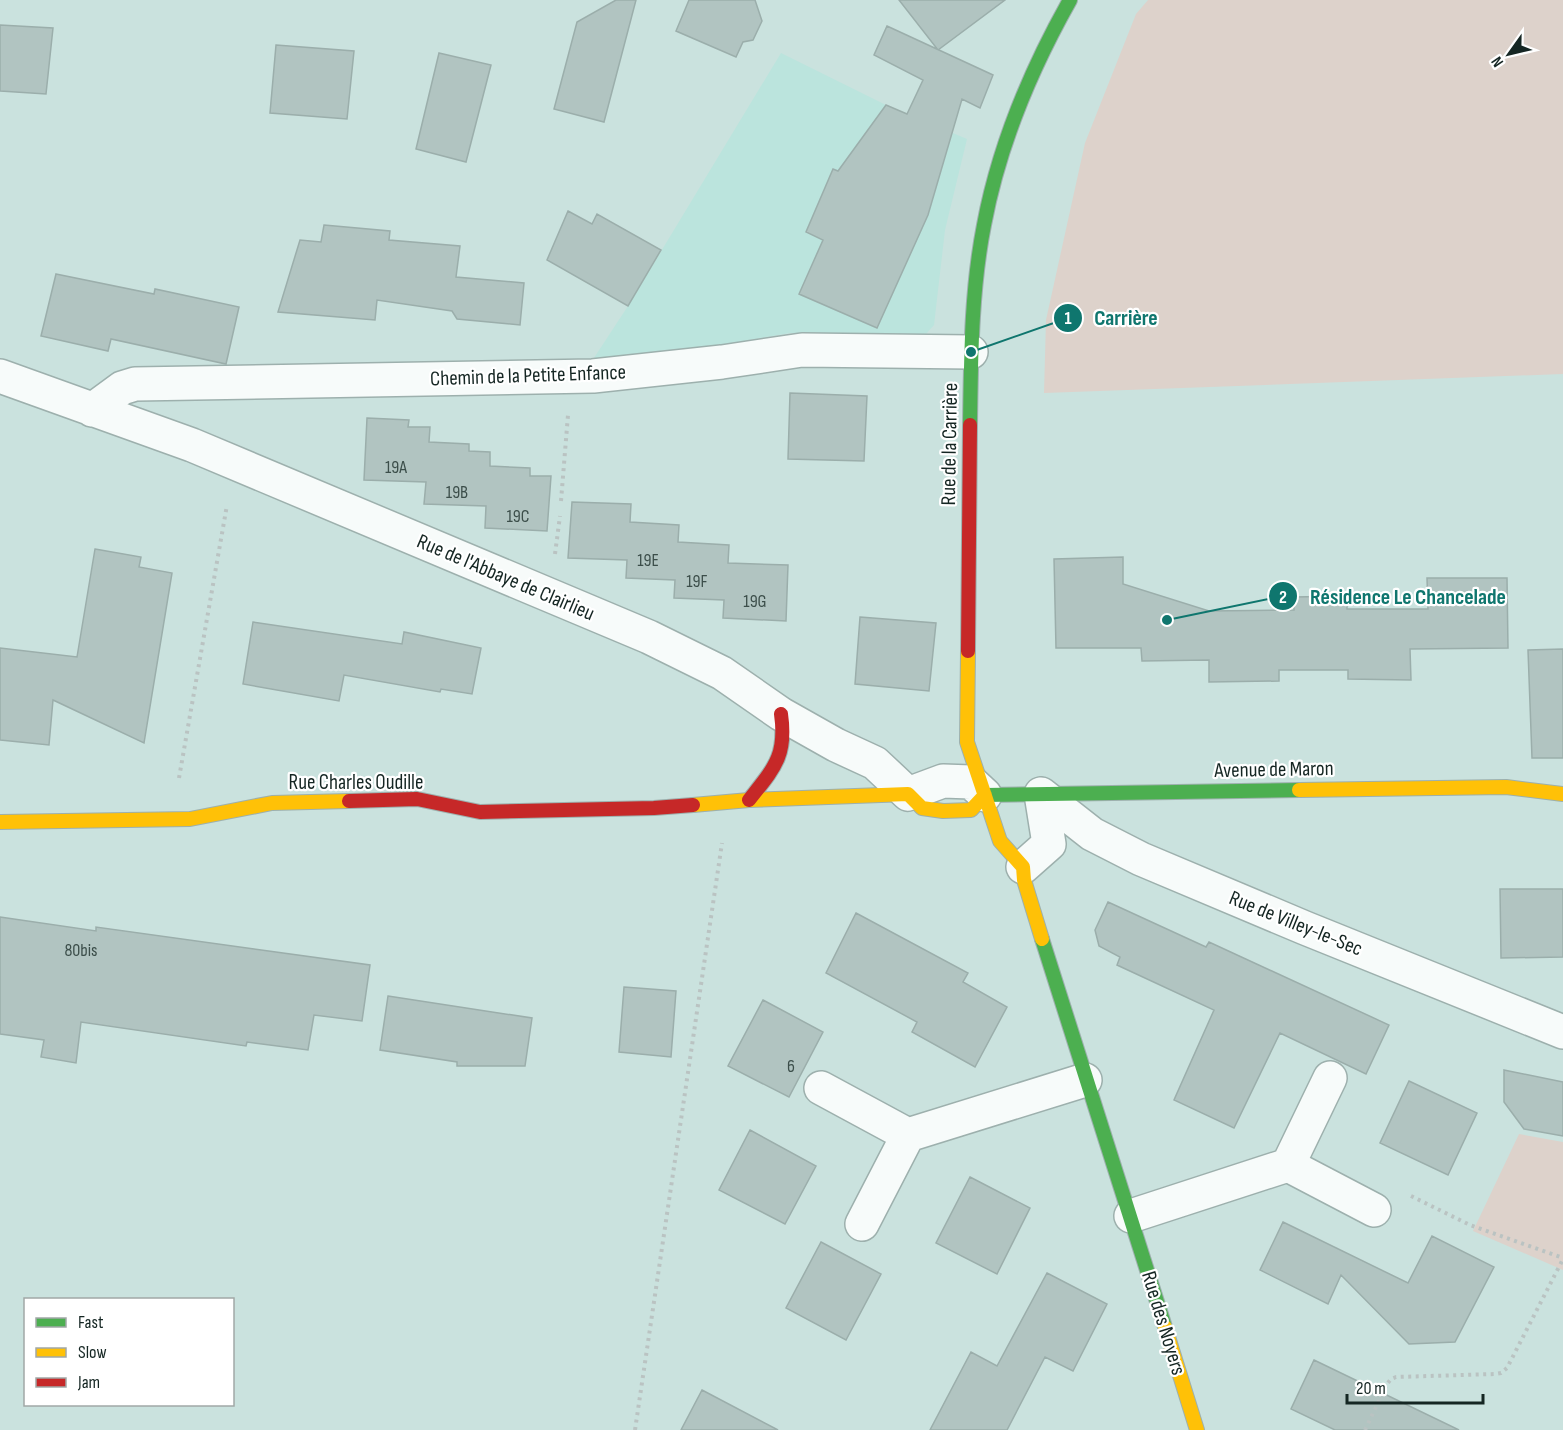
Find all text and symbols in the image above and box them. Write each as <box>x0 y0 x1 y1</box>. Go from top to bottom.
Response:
north arrow <box>1479 24 1539 84</box>
text: N <box>1488 53 1508 70</box>
callout: Carrière <box>1053 298 1170 338</box>
text: Carrière <box>1094 305 1158 332</box>
text: 1 <box>1064 308 1072 329</box>
street label: Chemin de la Petite Enfance <box>430 360 626 391</box>
street label: Rue de la Carrière <box>936 383 963 506</box>
house number: 19A <box>385 457 407 478</box>
house number: 19B <box>446 482 468 503</box>
house number: 19C <box>506 506 530 527</box>
street label: Rue de l'Abbaye de Clairlieu <box>413 529 598 626</box>
house number: 19E <box>637 550 659 571</box>
house number: 19F <box>686 571 708 592</box>
callout: Résidence Le Chancelade <box>1268 576 1518 616</box>
text: Résidence Le Chancelade <box>1310 584 1506 611</box>
text: 2 <box>1279 587 1287 608</box>
house number: 19G <box>743 591 767 612</box>
street label: Avenue de Maron <box>1213 756 1334 783</box>
street label: Rue Charles Oudille <box>289 770 423 795</box>
street label: Rue de Villey-le-Sec <box>1225 885 1366 962</box>
house number: 80bis <box>64 940 98 961</box>
house number: 6 <box>787 1056 795 1077</box>
street label: Rue des Noyers <box>1136 1268 1191 1378</box>
legend <box>24 1298 234 1406</box>
text: Fast <box>78 1312 104 1333</box>
text: Slow <box>78 1342 107 1363</box>
scale bar <box>1347 1367 1484 1405</box>
text: Jam <box>77 1372 100 1393</box>
text: 20 m <box>1356 1378 1386 1399</box>

